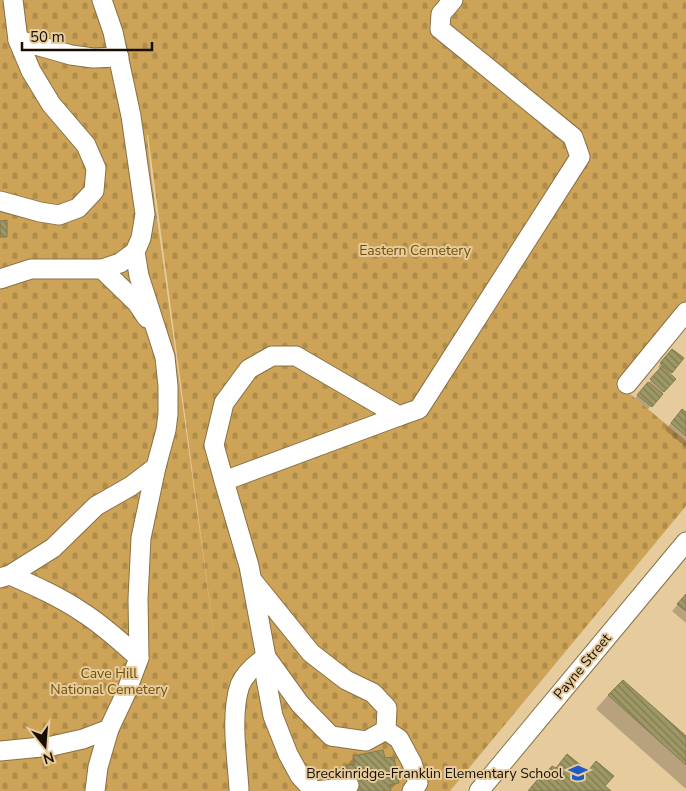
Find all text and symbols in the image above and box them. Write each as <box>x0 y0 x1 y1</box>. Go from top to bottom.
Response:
scale bar <box>22 20 152 52</box>
text: 50 m <box>30 27 65 47</box>
park label: Eastern Cemetery <box>359 241 472 260</box>
street label: Payne Street <box>549 629 616 703</box>
park label: Cave Hill National Cemetery <box>50 664 169 699</box>
north arrow <box>20 721 70 771</box>
text: N <box>41 747 56 769</box>
school or university icon: Breckinridge-Franklin Elementary School <box>567 762 589 784</box>
place label: Breckinridge-Franklin Elementary School <box>306 764 564 783</box>

